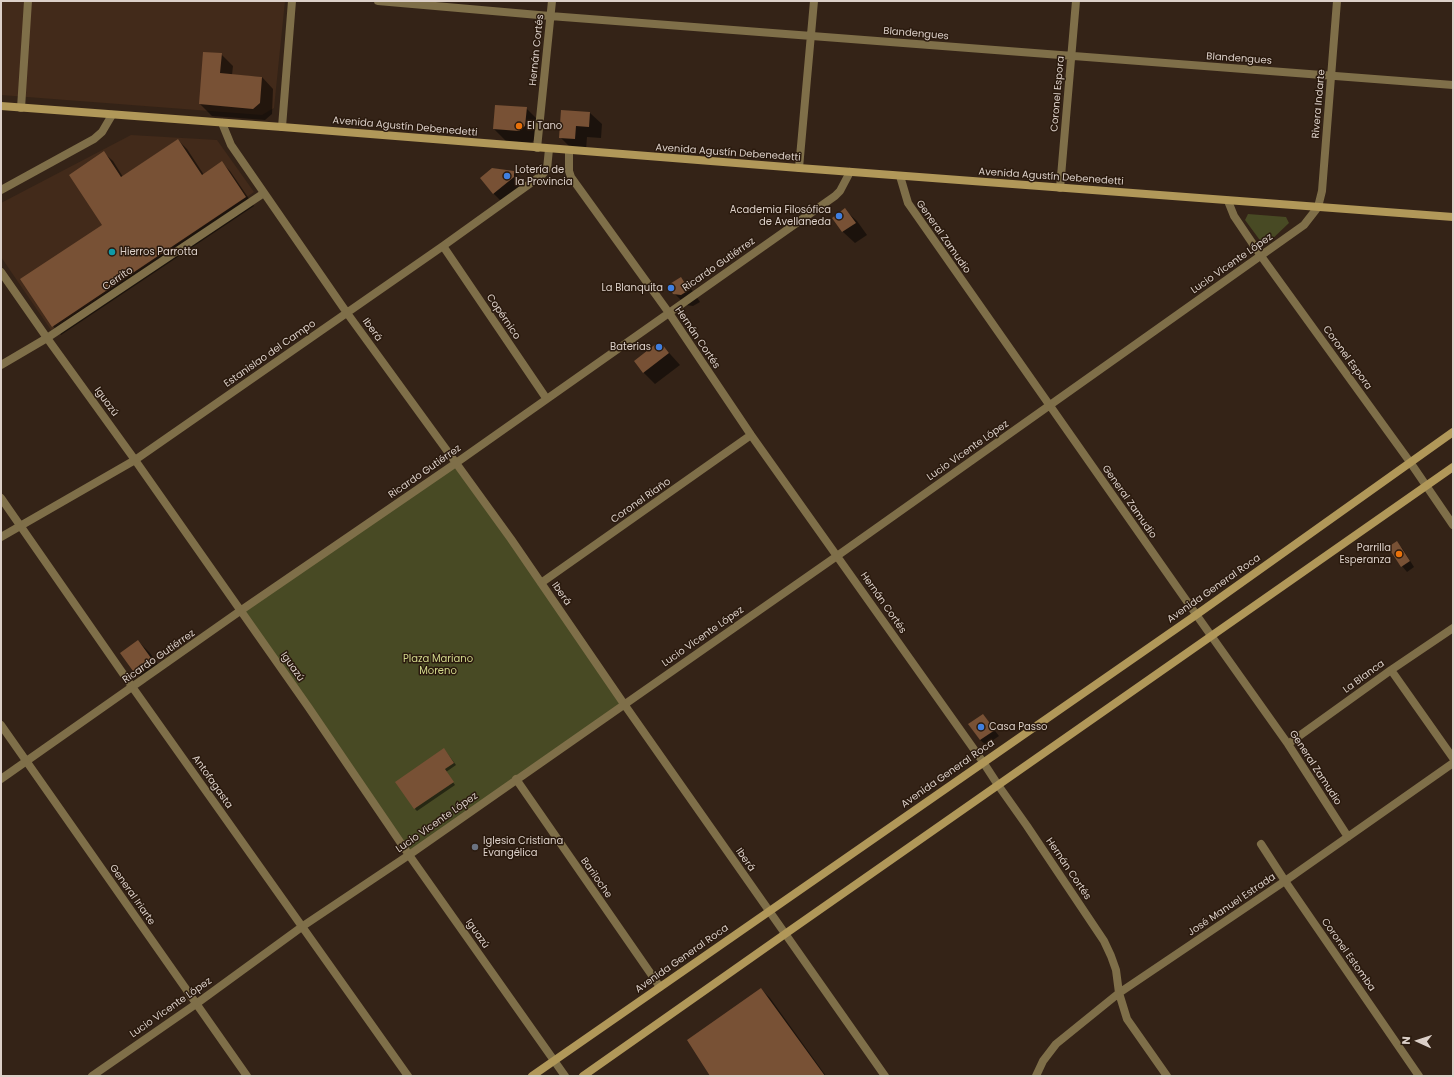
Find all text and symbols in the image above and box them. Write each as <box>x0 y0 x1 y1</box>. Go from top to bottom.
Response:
street label: Hernán Cortés <box>527 14 547 86</box>
street label: Blandengues <box>883 25 949 43</box>
street label: Blandengues <box>1206 51 1272 67</box>
street label: Coronel Espora <box>1049 56 1067 132</box>
street label: Rivera Indarte <box>1310 69 1328 139</box>
street label: Avenida Agustín Debenedetti <box>332 115 478 139</box>
place label: El Tano <box>527 120 562 132</box>
marker: El Tano <box>514 121 524 131</box>
street label: Avenida Agustín Debenedetti <box>655 142 801 164</box>
place label: Lotería de la Provincia <box>515 164 573 188</box>
street label: Avenida Agustín Debenedetti <box>978 166 1124 188</box>
marker: Lotería de la Provincia <box>502 171 512 181</box>
street label: General Zamudio <box>913 198 973 276</box>
place label: Academia Filosófica de Avellaneda <box>730 204 831 228</box>
marker: Academia Filosófica de Avellaneda <box>834 211 844 221</box>
street label: Lucio Vicente López <box>1189 231 1275 297</box>
street label: Ricardo Gutiérrez <box>680 236 758 294</box>
place label: Hierros Parrotta <box>120 246 198 258</box>
marker: Hierros Parrotta <box>107 247 117 257</box>
street label: Cerrito <box>101 265 135 293</box>
place label: La Blanquita <box>601 282 663 294</box>
marker: La Blanquita <box>666 283 676 293</box>
street label: Copérnico <box>483 292 523 342</box>
street label: Hernán Cortés <box>672 305 722 371</box>
street label: Iberá <box>360 316 384 344</box>
street label: Estanislao del Campo <box>222 318 318 390</box>
street label: Coronel Espora <box>1320 324 1374 392</box>
place label: Baterias <box>610 341 651 353</box>
marker: Baterias <box>654 342 664 352</box>
street label: Iguazú <box>91 385 121 419</box>
street label: Lucio Vicente López <box>925 418 1011 484</box>
street label: Ricardo Gutiérrez <box>386 443 464 501</box>
street label: General Zamudio <box>1099 463 1159 541</box>
street label: Coronel Riaño <box>609 476 673 526</box>
place label: Parrilla Esperanza <box>1339 542 1391 566</box>
marker: Parrilla Esperanza <box>1394 549 1404 559</box>
street label: Avenida General Roca <box>1165 552 1263 626</box>
street label: Hernán Cortés <box>857 570 909 636</box>
street label: Iberá <box>549 580 573 608</box>
street label: Lucio Vicente López <box>660 604 746 670</box>
street label: Ricardo Gutiérrez <box>120 628 198 686</box>
street label: Iguazú <box>278 650 306 684</box>
park label: Plaza Mariano Moreno <box>403 653 473 676</box>
street label: La Blanca <box>1341 658 1387 696</box>
place label: Casa Passo <box>989 721 1048 733</box>
marker: Casa Passo <box>976 722 986 732</box>
street label: General Zamudio <box>1286 728 1344 808</box>
street label: Avenida General Roca <box>899 737 997 811</box>
street label: Antofagasta <box>189 753 235 811</box>
street label: Lucio Vicente López <box>394 790 480 856</box>
place label: Iglesia Cristiana Evangélica <box>483 835 563 858</box>
street label: Hernán Cortés <box>1043 836 1093 902</box>
marker: Iglesia Cristiana Evangélica <box>470 842 480 852</box>
street label: Iberá <box>733 846 757 874</box>
street label: Bariloche <box>578 855 614 901</box>
street label: General Iriarte <box>107 862 157 928</box>
street label: José Manuel Estrada <box>1186 871 1278 939</box>
street label: Coronel Estomba <box>1318 916 1378 994</box>
street label: Iguazú <box>463 917 491 951</box>
street label: Avenida General Roca <box>633 922 731 996</box>
street label: Lucio Vicente López <box>128 975 214 1041</box>
north arrow <box>1398 1021 1438 1061</box>
text: N <box>1398 1036 1414 1045</box>

